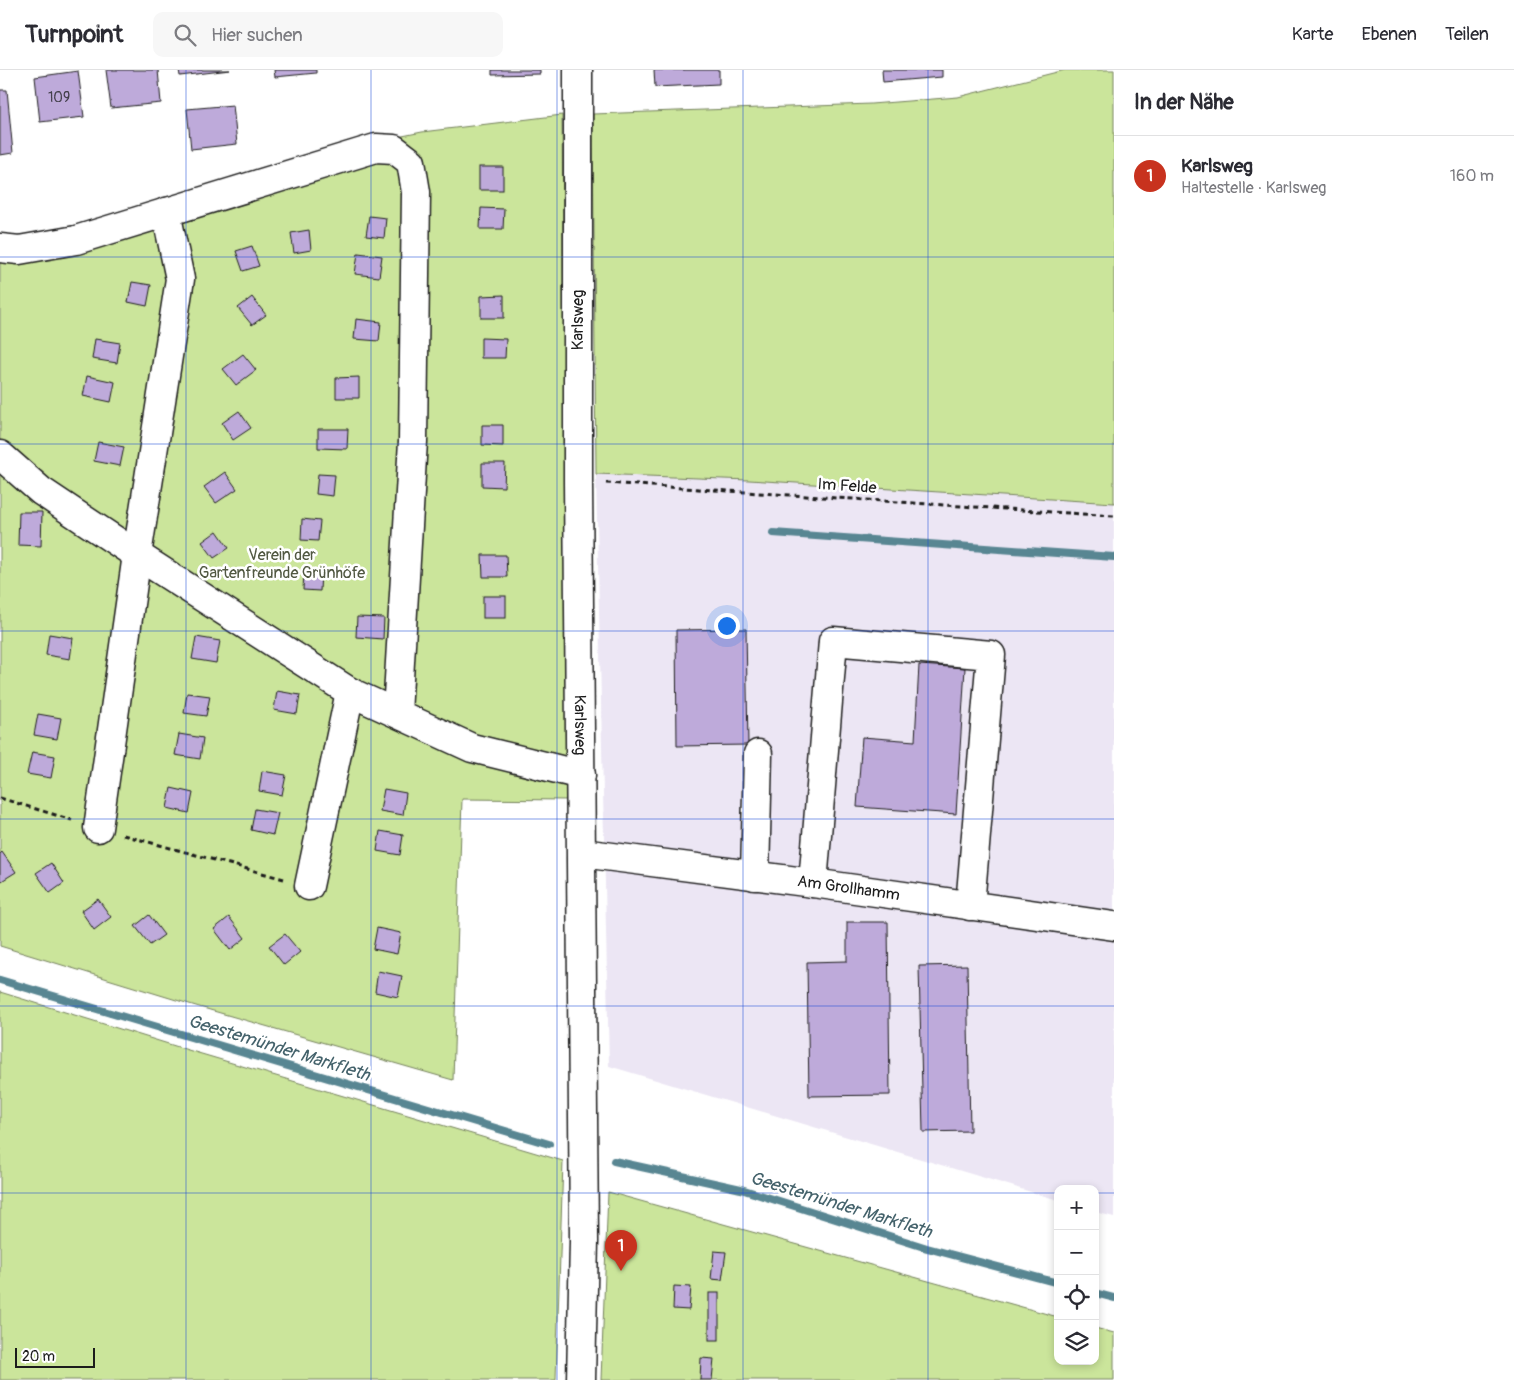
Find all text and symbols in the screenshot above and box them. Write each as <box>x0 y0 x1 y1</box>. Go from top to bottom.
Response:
search box <box>153 12 503 57</box>
text: Turnpoint <box>25 20 123 49</box>
icon: search <box>171 21 199 49</box>
text: Hier suchen <box>211 23 303 47</box>
text: Karte <box>1292 23 1333 46</box>
text: Ebenen <box>1361 23 1417 46</box>
text: Teilen <box>1445 23 1489 46</box>
house number: 109 <box>48 89 70 106</box>
text: In der Nähe <box>1134 89 1234 116</box>
text: Karlsweg <box>1181 154 1253 178</box>
text: 1 <box>1147 166 1153 186</box>
text: 160 m <box>1450 166 1494 186</box>
text: Haltestelle · Karlsweg <box>1181 178 1326 198</box>
street label: Karlsweg <box>568 290 588 350</box>
street label: Im Felde <box>817 474 877 498</box>
park label: Verein der Gartenfreunde Grünhöfe <box>199 545 365 583</box>
your location <box>714 613 740 639</box>
street label: Karlsweg <box>570 695 590 755</box>
street label: Am Grollhamm <box>796 871 901 905</box>
water label: Geestemünder Markfleth <box>185 1009 374 1087</box>
water label: Geestemünder Markfleth <box>747 1166 936 1244</box>
map controls <box>1054 1185 1099 1365</box>
button: + <box>1054 1185 1099 1230</box>
pin: 1 <box>605 1230 637 1271</box>
button: − <box>1054 1230 1099 1275</box>
button: locate <box>1054 1275 1099 1320</box>
button: layers <box>1054 1320 1099 1365</box>
scale bar <box>15 1345 95 1368</box>
text: 20 m <box>22 1348 55 1365</box>

